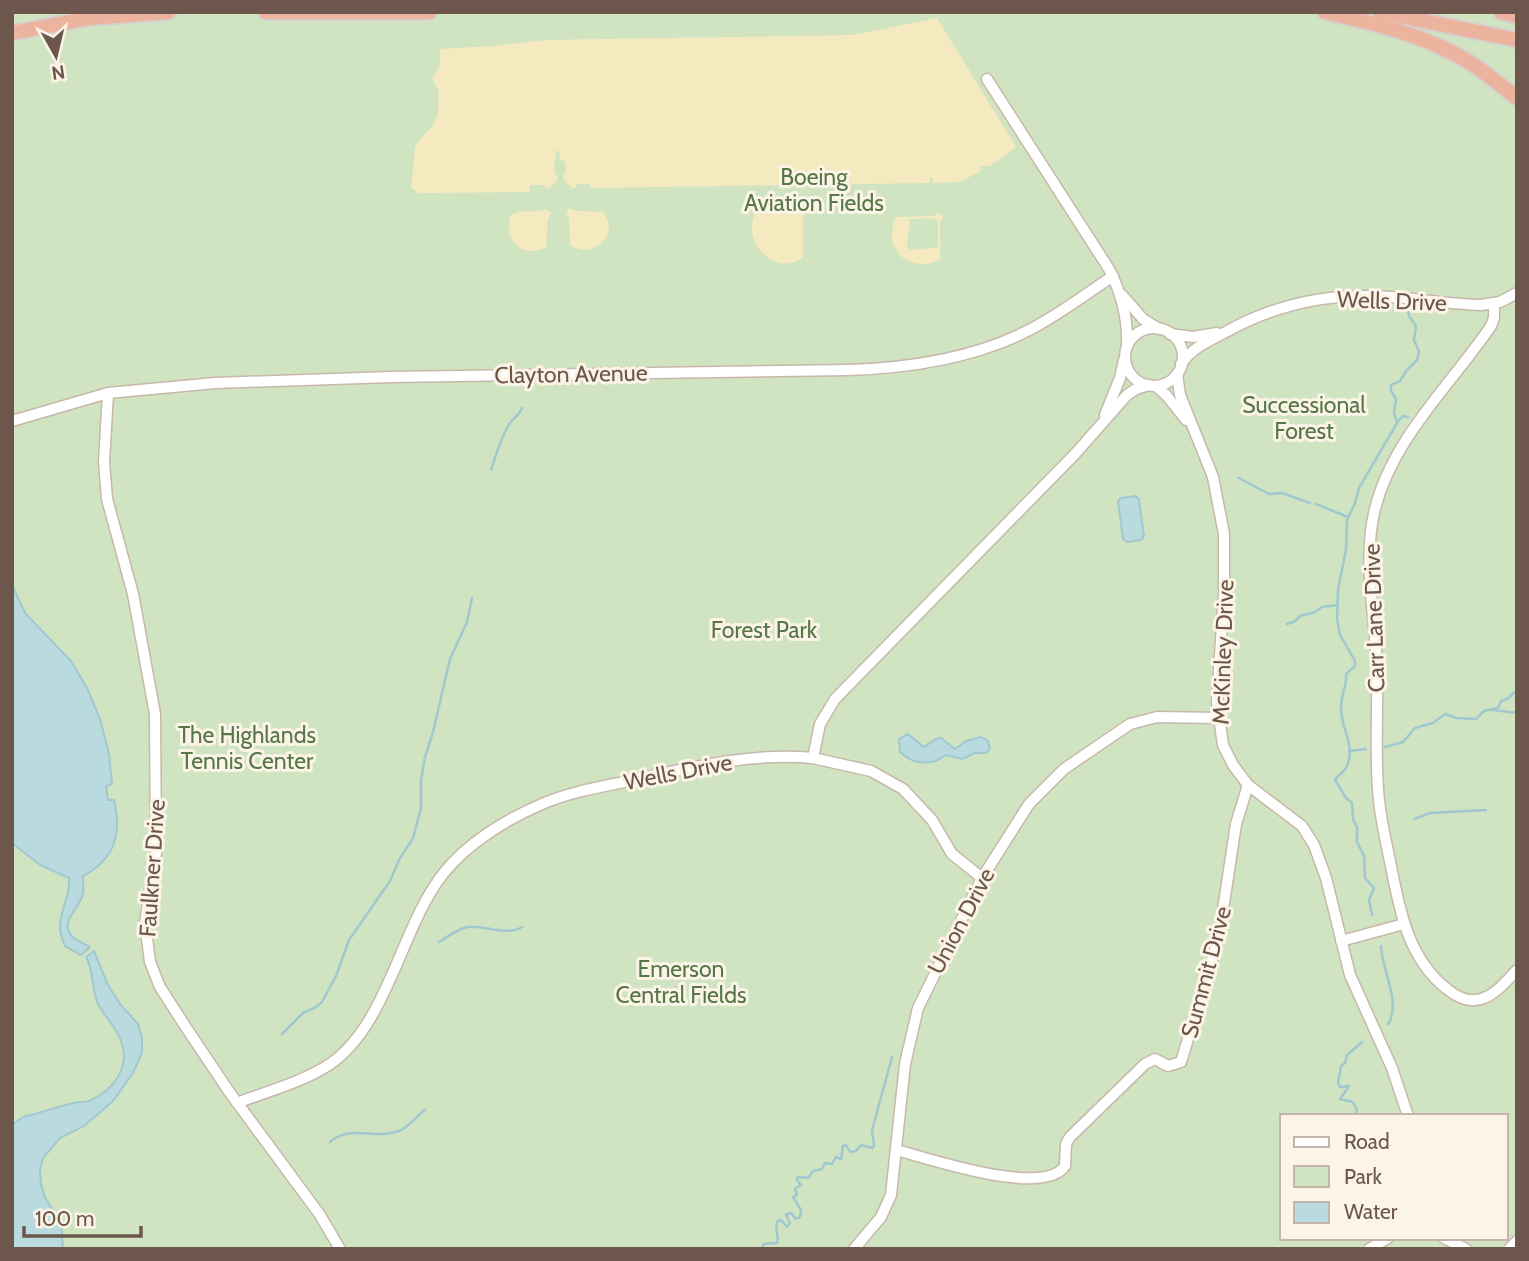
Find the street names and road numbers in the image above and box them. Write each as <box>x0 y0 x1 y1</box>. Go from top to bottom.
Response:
street label: Wells Drive <box>1337 285 1448 317</box>
street label: Clayton Avenue <box>494 359 648 389</box>
street label: Carr Lane Drive <box>1357 543 1391 693</box>
street label: McKinley Drive <box>1206 579 1240 725</box>
street label: Wells Drive <box>621 748 735 796</box>
street label: Faulkner Drive <box>133 798 171 938</box>
street label: Union Drive <box>921 863 1001 979</box>
street label: Summit Drive <box>1175 903 1237 1041</box>

